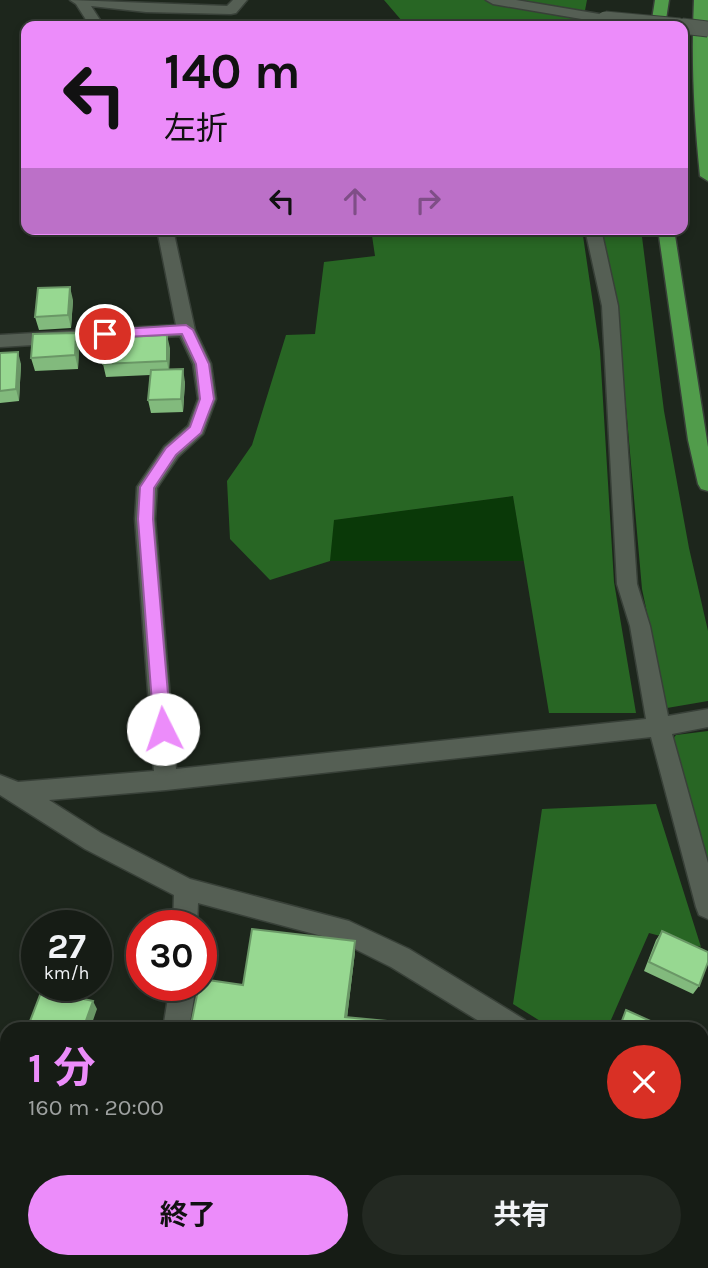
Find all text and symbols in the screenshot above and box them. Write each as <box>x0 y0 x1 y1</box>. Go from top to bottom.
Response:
text: 140 m <box>164 43 301 100</box>
icon: left <box>49 49 140 140</box>
text: 左折 <box>164 110 228 147</box>
icon: left <box>263 182 301 220</box>
icon: ahead <box>336 182 374 220</box>
icon: right <box>409 182 447 220</box>
pin <box>75 304 135 364</box>
icon: arrive <box>86 315 124 353</box>
position arrow <box>126 692 200 766</box>
speed limit sign: 30 <box>126 910 217 1001</box>
text: 27 <box>47 926 86 967</box>
text: km/h <box>44 962 89 984</box>
text: 1 分 <box>28 1043 96 1093</box>
button: close <box>607 1045 681 1119</box>
text: 160 m · 20:00 <box>28 1094 164 1121</box>
button: 終了 <box>28 1175 348 1255</box>
button: 共有 <box>362 1175 681 1255</box>

